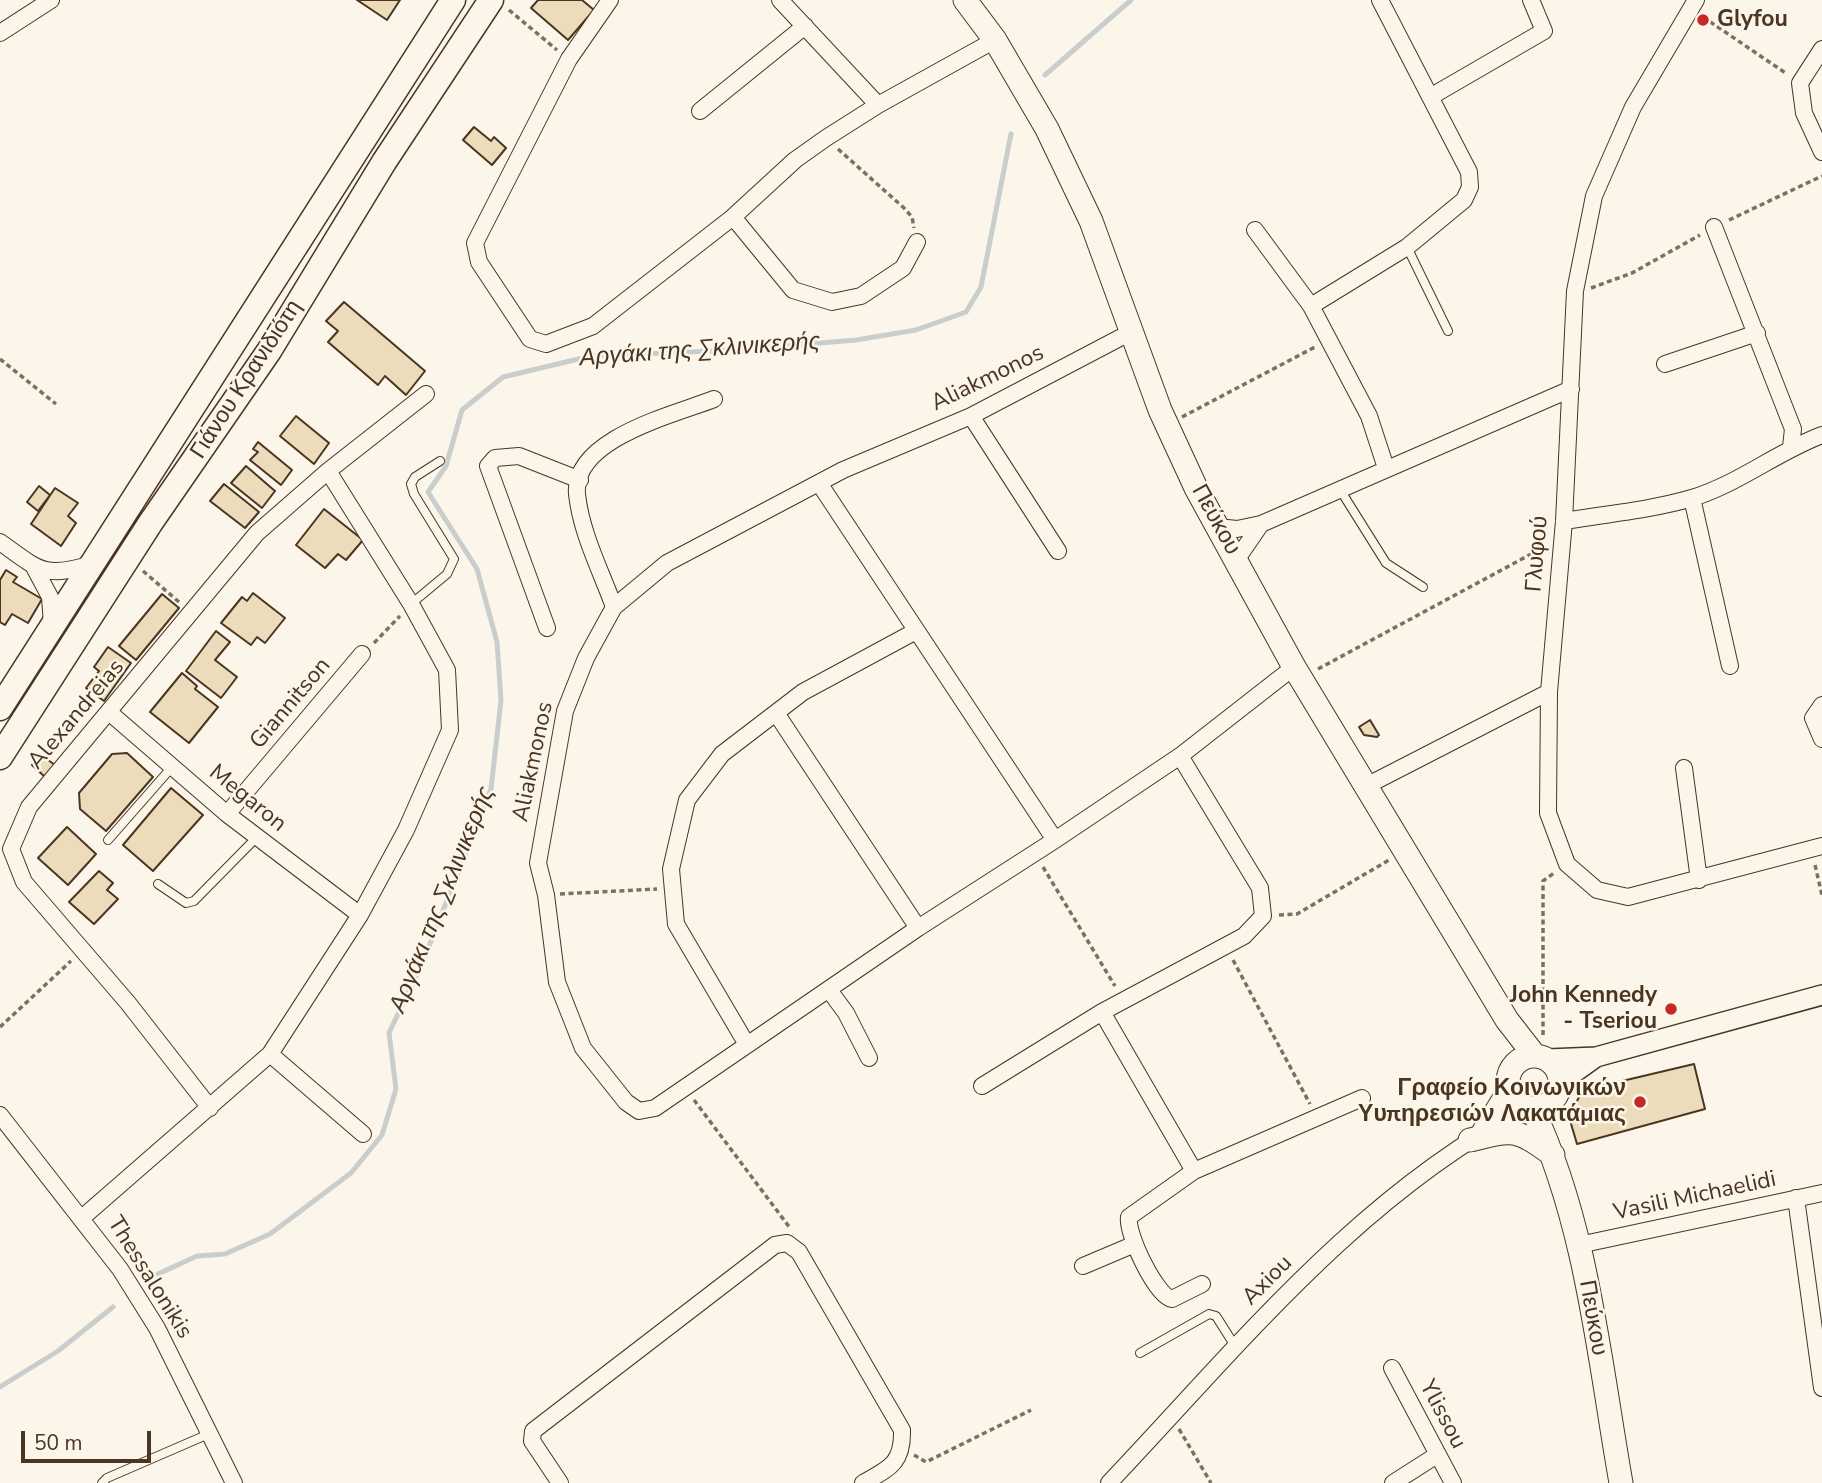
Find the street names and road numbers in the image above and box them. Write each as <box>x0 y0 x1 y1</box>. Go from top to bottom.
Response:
street label: Γιάνου Κρανιδιότη <box>185 296 309 464</box>
street label: Aliakmonos <box>927 340 1049 418</box>
street label: Πεύκου <box>1185 480 1245 560</box>
street label: Γλυφού <box>1521 515 1555 593</box>
street label: Giannitson <box>245 653 337 755</box>
street label: Alexandreias <box>23 654 131 776</box>
street label: Aliakmonos <box>508 699 560 825</box>
street label: Megaron <box>203 759 291 839</box>
street label: Vasili Michaelidi <box>1611 1166 1779 1228</box>
street label: Thessalonikis <box>100 1212 198 1344</box>
street label: Axiou <box>1237 1250 1299 1312</box>
street label: Πεύκου <box>1572 1278 1612 1358</box>
street label: Ylissou <box>1413 1376 1471 1454</box>

